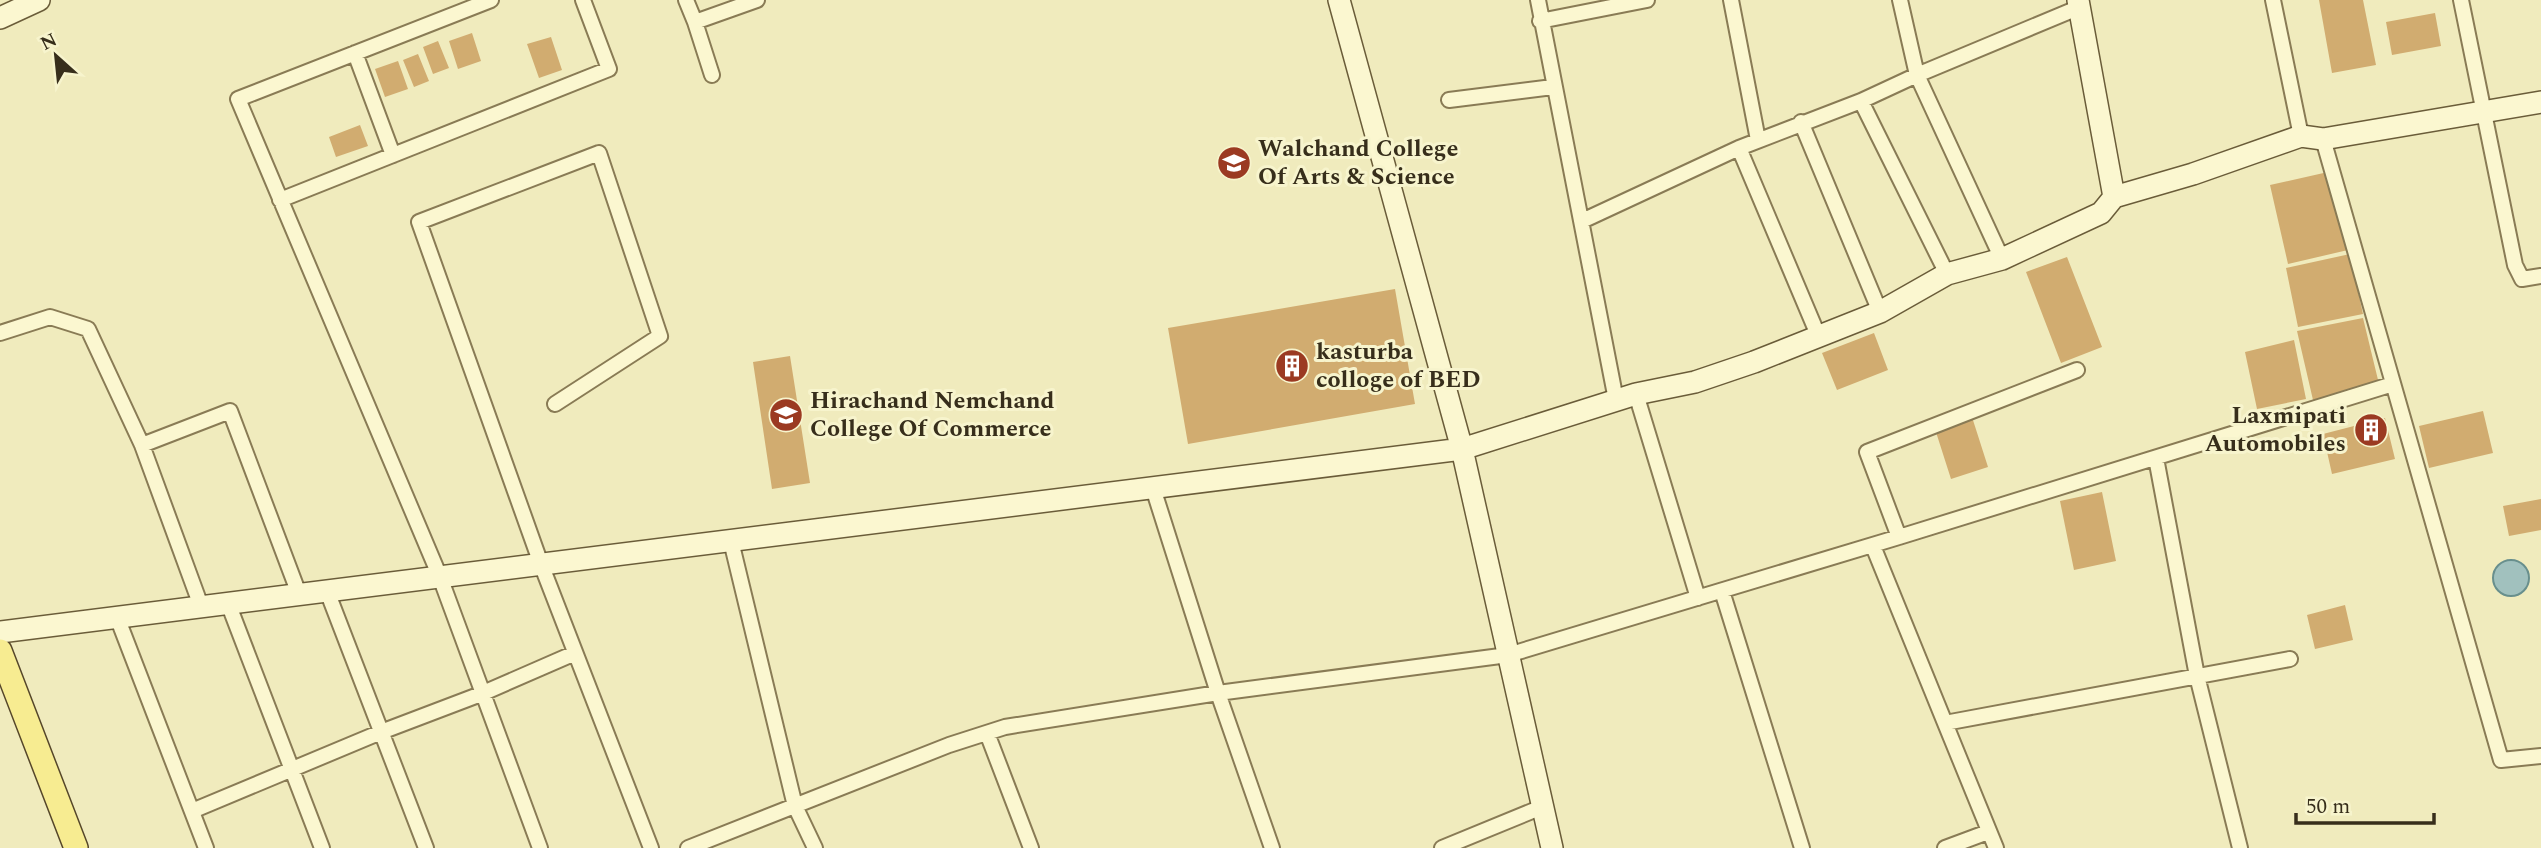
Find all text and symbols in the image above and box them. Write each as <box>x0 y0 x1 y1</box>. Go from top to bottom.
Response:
north arrow <box>21 21 91 91</box>
text: N <box>35 26 62 59</box>
place label: Walchand College Of Arts & Science <box>1258 131 1458 195</box>
school or university icon: Walchand College Of Arts & Science <box>1215 144 1253 182</box>
place label: kasturba colloge of BED <box>1316 334 1481 398</box>
building icon: kasturba colloge of BED <box>1273 347 1311 385</box>
place label: Hirachand Nemchand College Of Commerce <box>810 383 1055 447</box>
school or university icon: Hirachand Nemchand College Of Commerce <box>767 396 805 434</box>
place label: Laxmipati Automobiles <box>2205 398 2346 462</box>
building icon: Laxmipati Automobiles <box>2352 411 2390 449</box>
scale bar <box>2296 782 2434 826</box>
text: 50 m <box>2306 791 2350 823</box>

